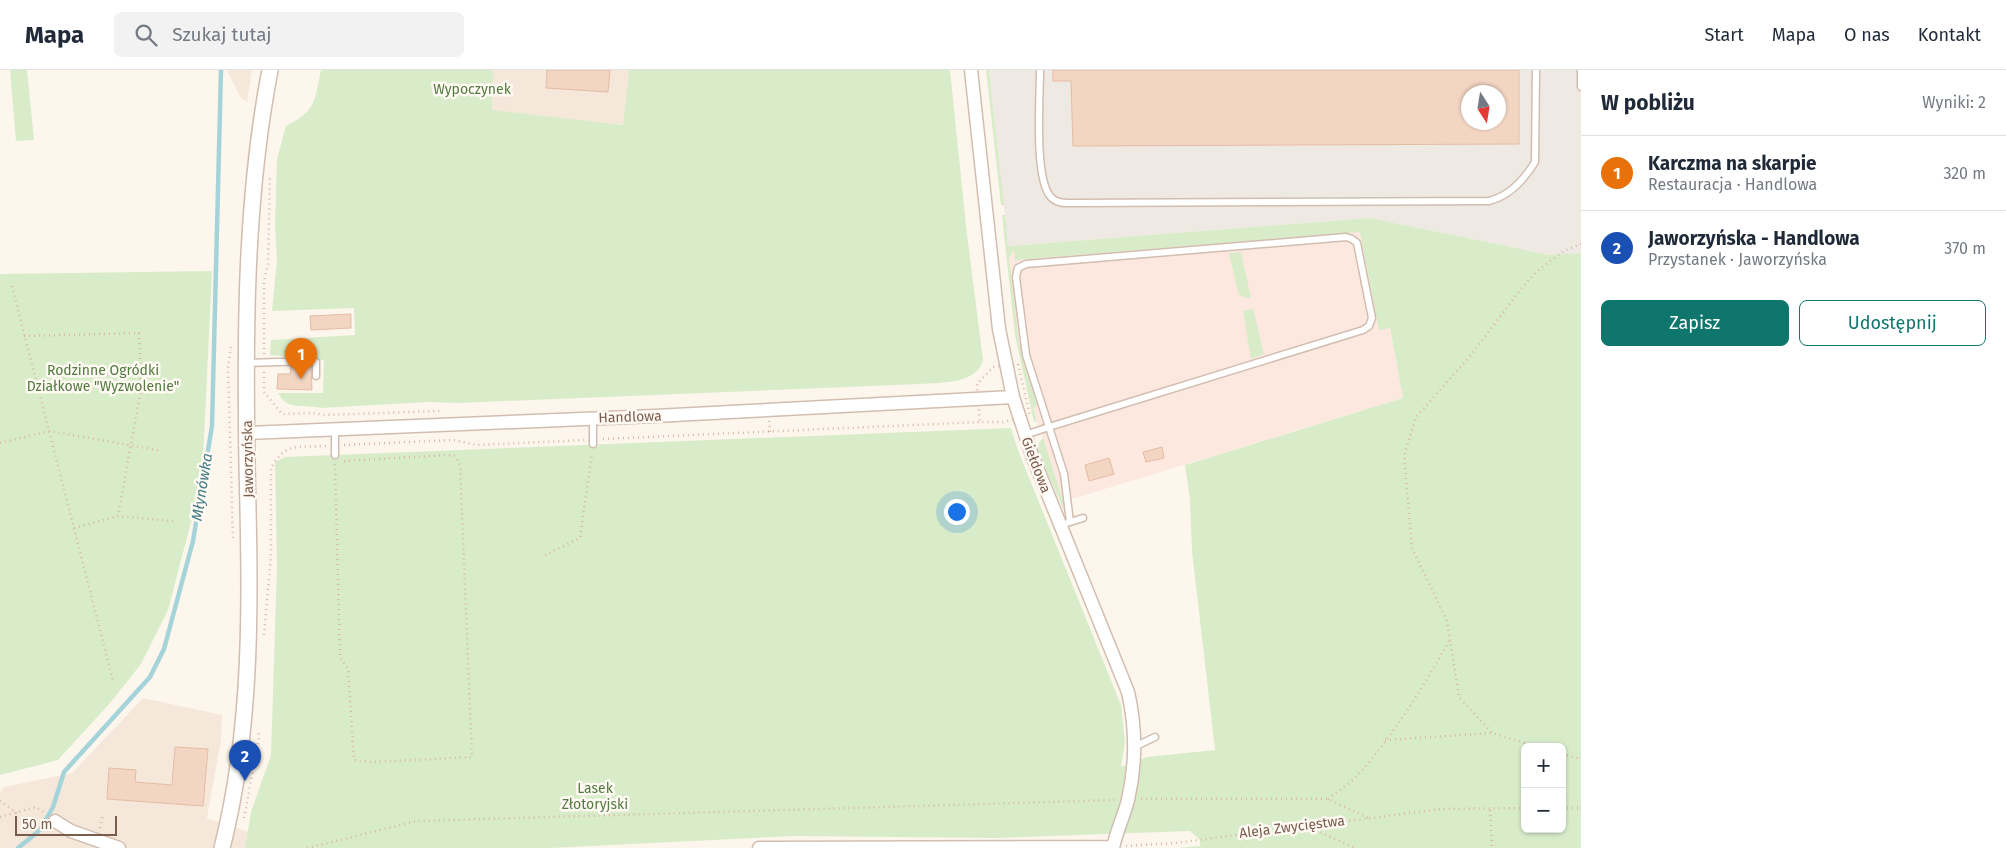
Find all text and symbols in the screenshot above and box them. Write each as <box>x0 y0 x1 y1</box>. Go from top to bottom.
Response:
search box <box>114 12 464 57</box>
text: Mapa <box>25 21 84 49</box>
icon: search <box>132 21 160 49</box>
text: Szukaj tutaj <box>172 23 272 46</box>
text: Start <box>1704 24 1744 46</box>
text: Mapa <box>1772 24 1816 46</box>
text: O nas <box>1844 24 1890 46</box>
text: Kontakt <box>1918 24 1981 46</box>
park label: Wypoczynek <box>433 81 512 98</box>
north arrow <box>1461 85 1506 130</box>
text: W pobliżu <box>1601 90 1695 116</box>
text: Wyniki: 2 <box>1922 93 1986 112</box>
text: Karczma na skarpie <box>1648 152 1817 175</box>
text: 1 <box>1613 164 1621 183</box>
text: 320 m <box>1943 164 1986 183</box>
text: Restauracja · Handlowa <box>1648 175 1817 194</box>
text: Jaworzyńska - Handlowa <box>1648 227 1860 250</box>
text: 2 <box>1613 239 1621 258</box>
text: 370 m <box>1944 239 1986 258</box>
text: Przystanek · Jaworzyńska <box>1648 250 1827 269</box>
button: Zapisz <box>1601 300 1789 346</box>
button: Udostępnij <box>1799 300 1986 346</box>
pin: 1 <box>285 338 317 379</box>
park label: Rodzinne Ogródki Działkowe "Wyzwolenie" <box>27 362 179 395</box>
street label: Handlowa <box>598 407 662 427</box>
street label: Jaworzyńska <box>239 420 257 498</box>
street label: Giełdowa <box>1018 435 1054 495</box>
water label: Młynówka <box>188 452 216 522</box>
your location <box>944 499 970 525</box>
pin: 2 <box>229 740 261 781</box>
map controls <box>1521 743 1566 833</box>
button: + <box>1521 743 1566 788</box>
park label: Lasek Złotoryjski <box>562 780 628 813</box>
button: − <box>1521 788 1566 833</box>
street label: Aleja Zwycięstwa <box>1238 812 1346 842</box>
scale bar <box>15 813 118 836</box>
text: 50 m <box>22 816 53 833</box>

